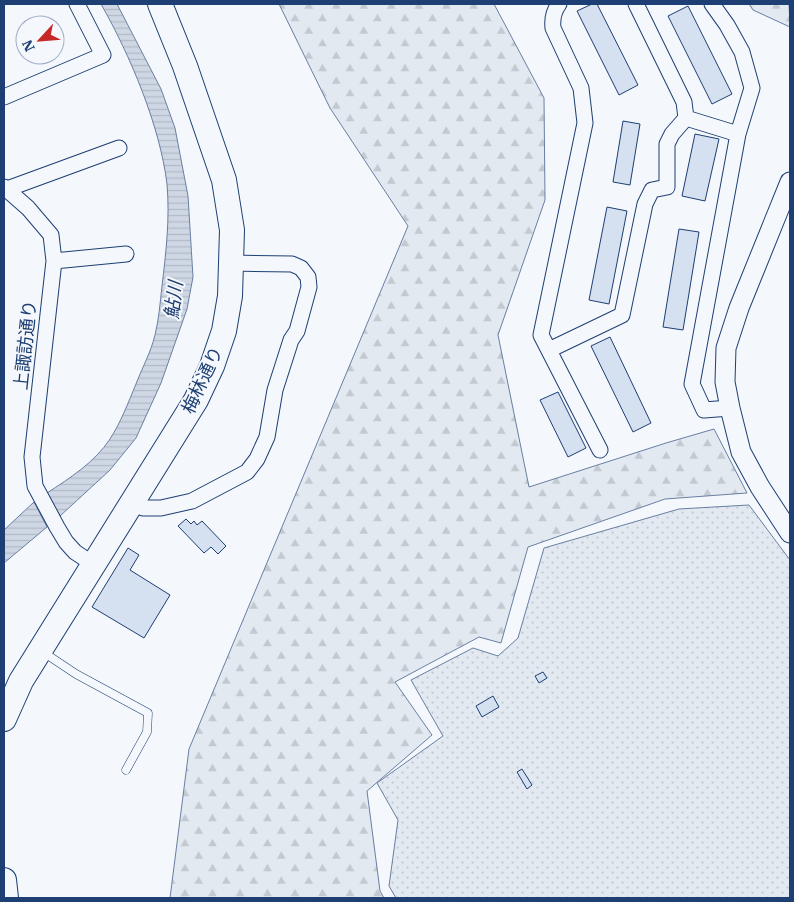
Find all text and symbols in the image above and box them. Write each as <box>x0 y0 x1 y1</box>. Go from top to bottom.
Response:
north arrow <box>15 15 65 65</box>
text: N <box>18 37 39 55</box>
water label: 鮎川 <box>159 278 187 320</box>
street label: 上諏訪通り <box>9 299 41 391</box>
street label: 梅林通り <box>176 343 228 417</box>

